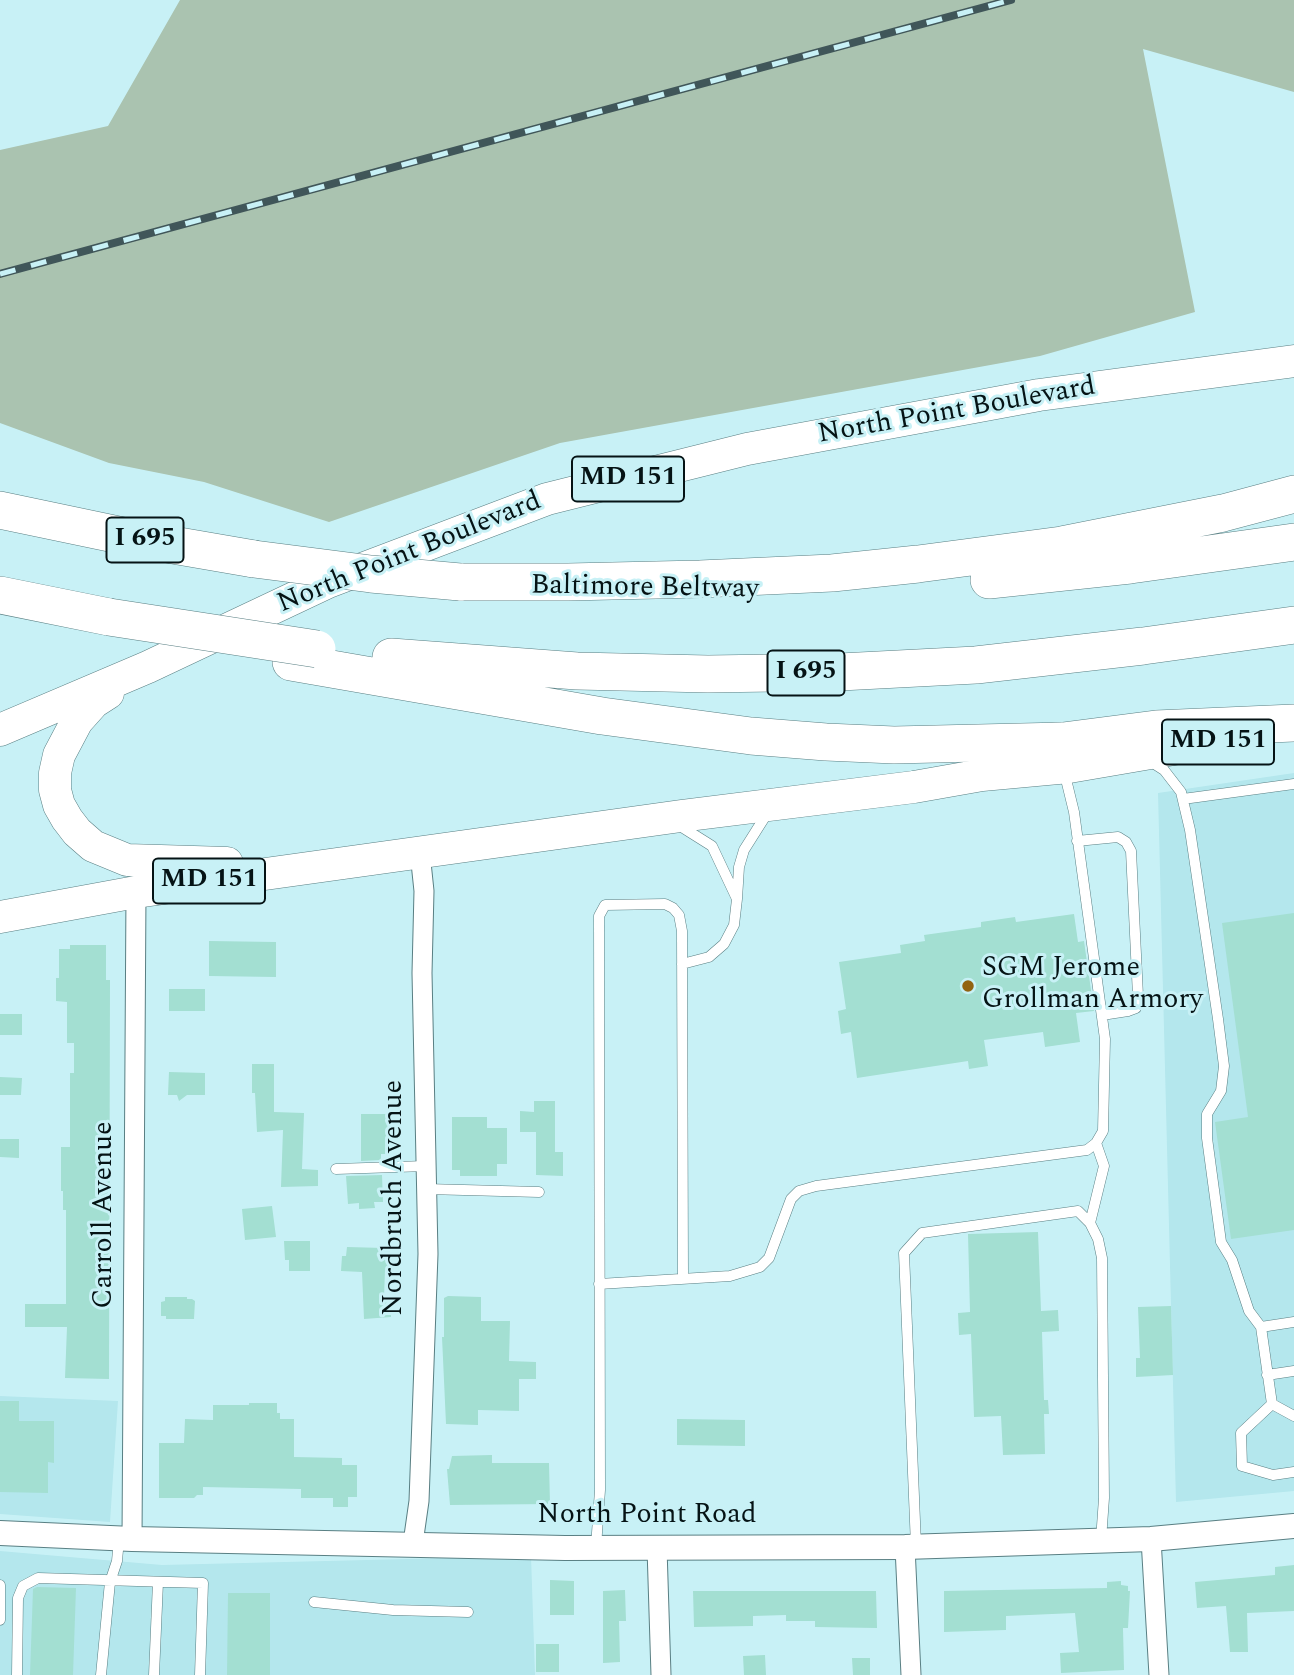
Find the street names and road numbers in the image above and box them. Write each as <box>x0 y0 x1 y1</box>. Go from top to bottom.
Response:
street label: North Point Boulevard <box>816 371 1098 453</box>
road number: MD 151 <box>572 457 684 502</box>
street label: North Point Boulevard <box>273 486 547 622</box>
road number: I 695 <box>106 518 184 562</box>
street label: Baltimore Beltway <box>531 570 759 608</box>
road number: I 695 <box>768 650 844 695</box>
road number: MD 151 <box>1162 720 1274 764</box>
road number: MD 151 <box>153 859 265 904</box>
street label: Nordbruch Avenue <box>379 1080 413 1316</box>
street label: Carroll Avenue <box>89 1121 123 1309</box>
street label: North Point Road <box>537 1500 757 1534</box>

